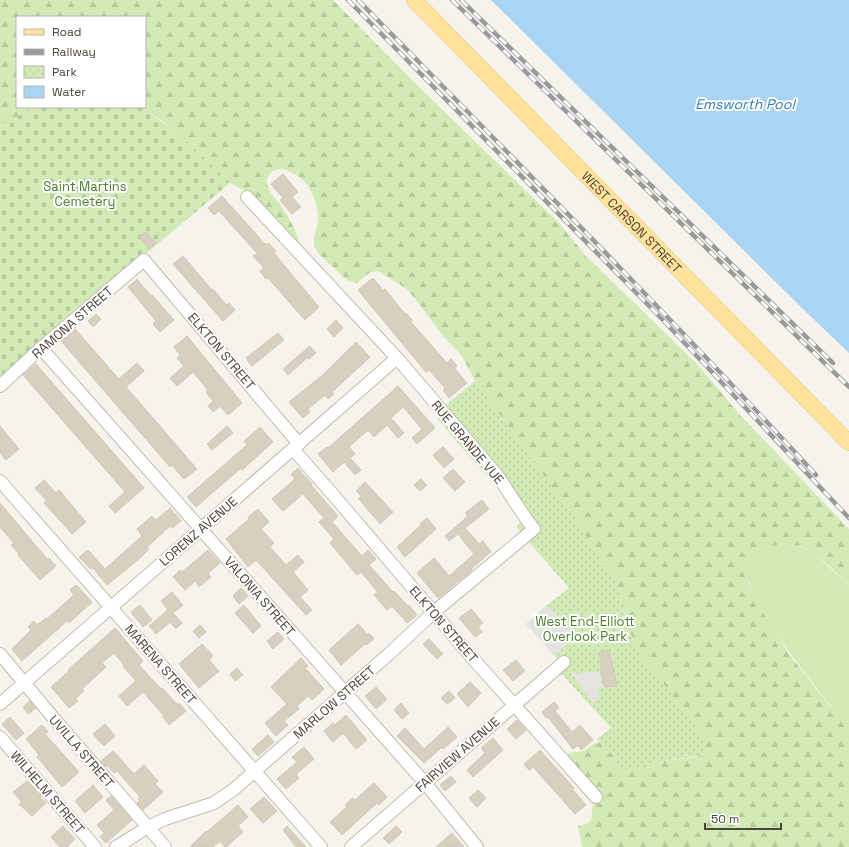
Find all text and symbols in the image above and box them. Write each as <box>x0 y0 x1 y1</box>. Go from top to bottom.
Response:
legend <box>16 16 146 108</box>
text: Road <box>52 24 81 40</box>
text: Railway <box>52 44 96 60</box>
text: Park <box>52 64 77 80</box>
text: Water <box>52 84 86 100</box>
water label: Emsworth Pool <box>695 95 796 113</box>
street label: WEST CARSON STREET <box>578 168 686 277</box>
park label: Saint Martins Cemetery <box>43 178 127 210</box>
street label: RAMONA STREET <box>28 282 117 362</box>
street label: ELKTON STREET <box>184 309 259 394</box>
street label: RUE GRANDE VUE <box>428 397 508 488</box>
street label: LORENZ AVENUE <box>156 493 241 570</box>
street label: VALONIA STREET <box>220 553 299 640</box>
street label: ELKTON STREET <box>406 583 482 666</box>
park label: West End-Elliott Overlook Park <box>535 613 635 645</box>
street label: MARENA STREET <box>121 621 200 708</box>
street label: MARLOW STREET <box>290 662 379 743</box>
street label: UVILLA STREET <box>45 711 118 792</box>
street label: FAIRVIEW AVENUE <box>412 713 503 796</box>
street label: WILHELM STREET <box>7 747 89 838</box>
scale bar <box>705 805 781 831</box>
text: 50 m <box>711 811 739 827</box>

